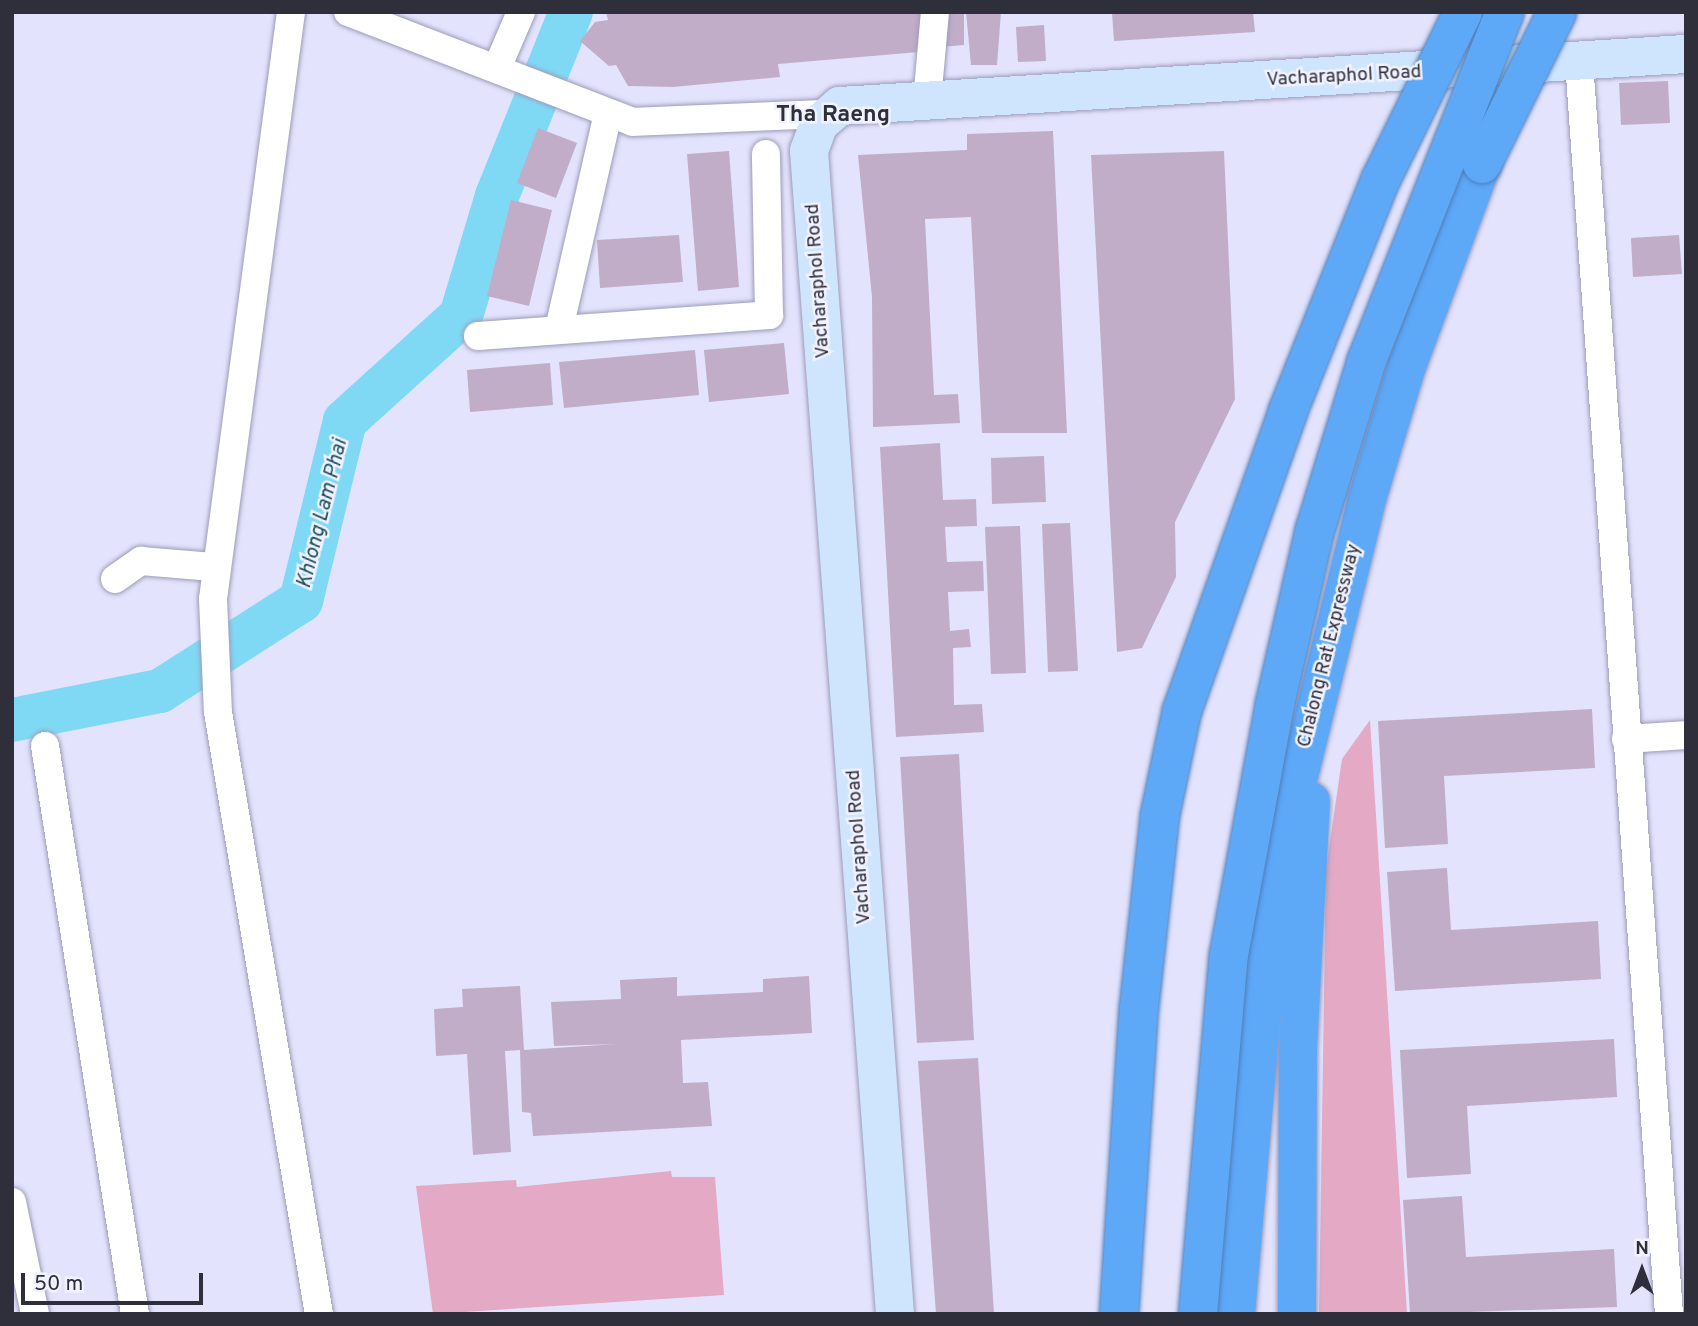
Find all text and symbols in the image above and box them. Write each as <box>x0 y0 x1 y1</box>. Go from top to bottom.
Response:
street label: Vacharaphol Road <box>1266 62 1422 92</box>
district label: Tha Raeng <box>776 102 890 130</box>
street label: Vacharaphol Road <box>802 203 836 359</box>
water label: Khlong Lam Phai <box>292 437 354 591</box>
street label: Chalong Rat Expressway <box>1294 542 1366 750</box>
street label: Vacharaphol Road <box>843 769 877 925</box>
north arrow <box>1607 1235 1677 1305</box>
text: N <box>1635 1237 1649 1261</box>
scale bar <box>24 1260 206 1304</box>
text: 50 m <box>34 1271 83 1298</box>

